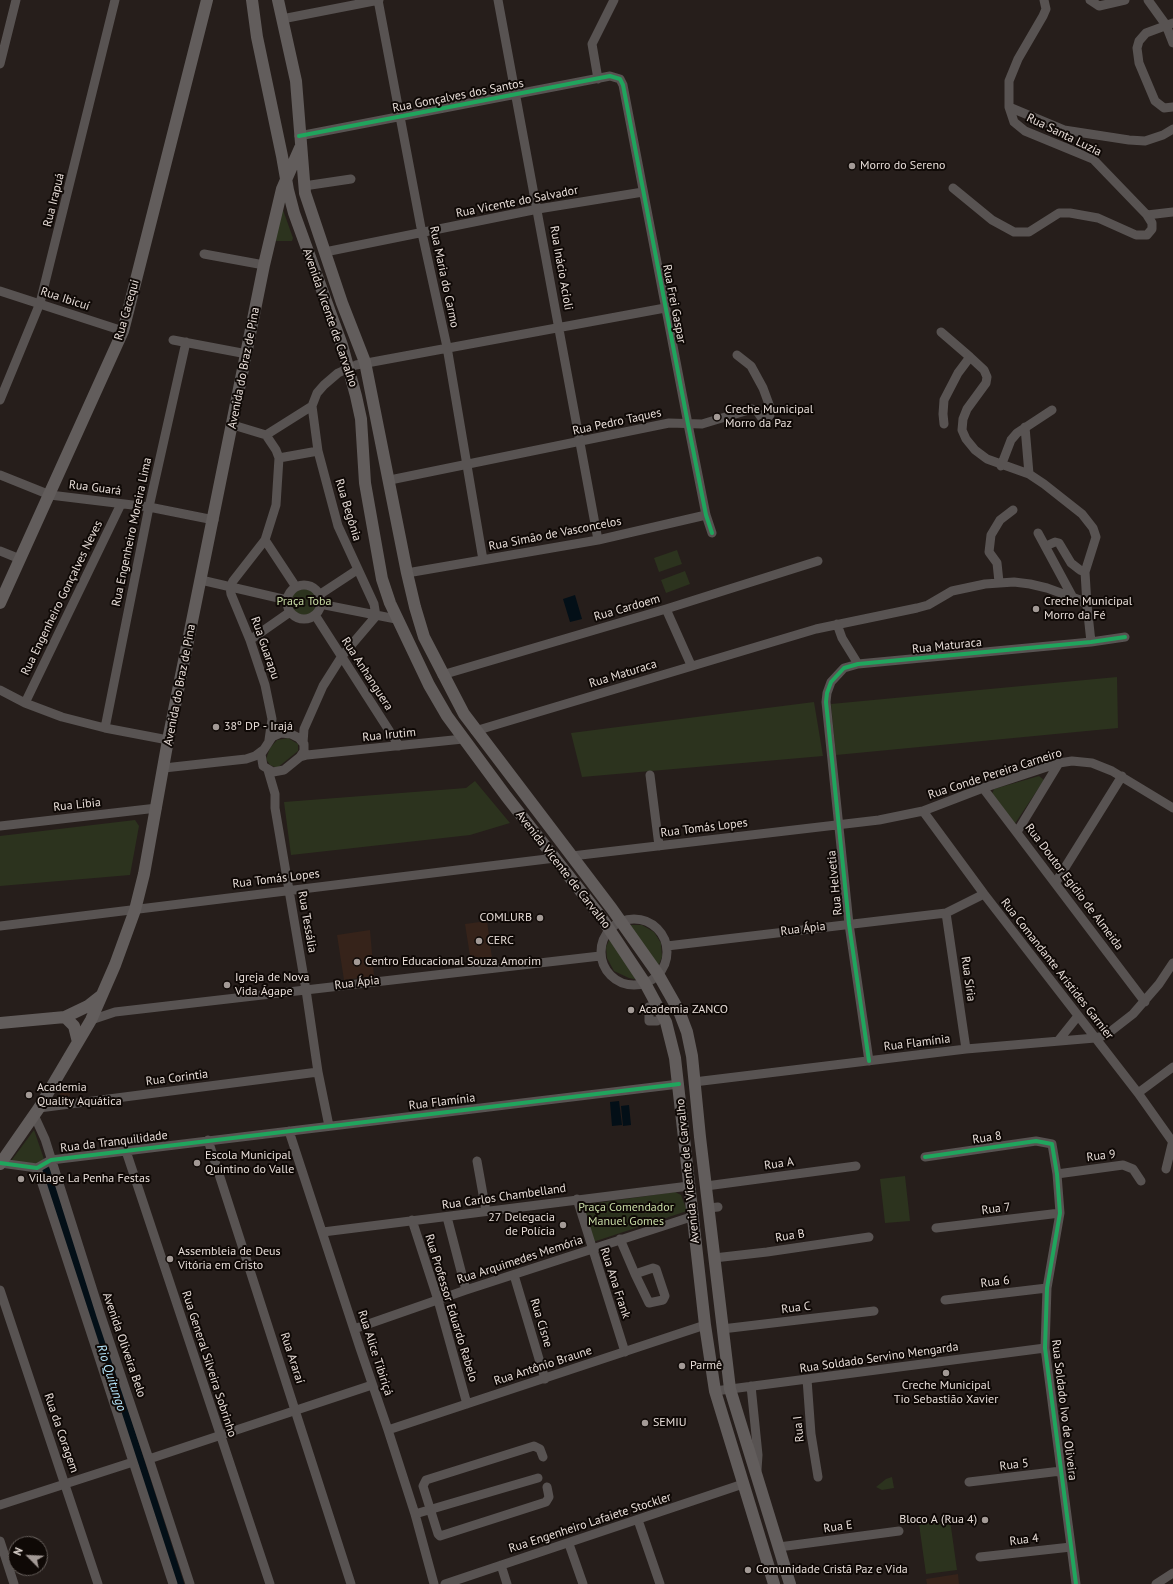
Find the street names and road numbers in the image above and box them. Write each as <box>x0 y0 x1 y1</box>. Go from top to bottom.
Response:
street label: Rua Gonçalves dos Santos <box>391 76 525 116</box>
street label: Rua Santa Luzia <box>1024 111 1104 159</box>
street label: Rua Irapuá <box>40 172 68 228</box>
street label: Rua Vicente do Salvador <box>455 183 579 221</box>
street label: Rua Maria do Carmo <box>426 225 462 329</box>
street label: Rua Inácio Acioli <box>546 225 576 311</box>
street label: Avenida Vicente de Carvalho <box>300 247 360 389</box>
street label: Rua Frei Gaspar <box>659 263 689 345</box>
street label: Rua Cacequi <box>111 278 143 342</box>
street label: Rua Ibicuí <box>39 284 91 314</box>
street label: Avenida do Braz de Pina <box>225 306 263 430</box>
street label: Rua Pedro Taques <box>571 406 663 438</box>
street label: Rua Engenheiro Moreira Lima <box>109 456 155 608</box>
street label: Rua Begônia <box>332 477 364 543</box>
street label: Rua Guará <box>68 478 122 498</box>
street label: Rua Simão de Vasconcelos <box>487 514 623 554</box>
street label: Rua Engenheiro Gonçalves Neves <box>18 518 106 678</box>
street label: Rua Cardoem <box>592 592 662 624</box>
street label: Rua Guarapu <box>248 615 282 681</box>
street label: Avenida do Braz de Pina <box>161 623 199 747</box>
street label: Rua Anhanguera <box>338 635 396 713</box>
street label: Rua Maturaca <box>911 635 983 657</box>
street label: Rua Maturaca <box>587 657 659 691</box>
street label: Rua Irutim <box>362 725 416 745</box>
street label: Rua Conde Pereira Carneiro <box>926 746 1064 802</box>
street label: Rua Líbia <box>53 795 101 815</box>
street label: Avenida Vicente de Carvalho <box>513 808 613 932</box>
street label: Rua Tomás Lopes <box>660 816 748 840</box>
street label: Rua Doutor Egídio de Almeida <box>1022 821 1126 953</box>
street label: Rua Helvetia <box>824 850 846 916</box>
street label: Rua Tomás Lopes <box>232 867 320 891</box>
street label: Rua Tessália <box>294 890 320 954</box>
street label: Rua Comandante Aristides Garnier <box>998 896 1116 1042</box>
street label: Rua Ápia <box>780 919 826 939</box>
street label: Rua Síria <box>958 955 978 1003</box>
street label: Rua Ápia <box>334 973 380 993</box>
street label: Rua Flamínia <box>883 1032 951 1054</box>
street label: Rua Corintia <box>145 1067 209 1089</box>
street label: Rua Flamínia <box>408 1091 476 1113</box>
street label: Avenida Vicente de Carvalho <box>673 1098 703 1244</box>
street label: Rua da Tranquilidade <box>59 1128 169 1156</box>
street label: Rua 8 <box>972 1129 1002 1147</box>
street label: Rua 9 <box>1086 1147 1116 1165</box>
street label: Rua A <box>763 1155 795 1173</box>
street label: Rua Carlos Chambelland <box>441 1181 567 1213</box>
street label: Rua 7 <box>981 1200 1011 1218</box>
street label: Rua B <box>774 1227 806 1245</box>
street label: Rua Professor Eduardo Rabelo <box>422 1232 480 1384</box>
street label: Rua Arquimedes Memória <box>455 1233 585 1287</box>
street label: Rua Ana Frank <box>597 1246 633 1320</box>
street label: Rua 6 <box>980 1273 1010 1291</box>
street label: Rua General Silveira Sobrinho <box>179 1289 239 1439</box>
street label: Avenida Oliveira Belo <box>99 1291 149 1399</box>
street label: Rua Cisne <box>527 1297 555 1349</box>
street label: Rua C <box>780 1299 812 1317</box>
street label: Rua Alice Tibiriçá <box>354 1308 396 1398</box>
street label: Rua Araraí <box>277 1331 307 1385</box>
street label: Rua Soldado Ivo de Oliveira <box>1048 1339 1080 1481</box>
street label: Rua Soldado Servino Mengarda <box>799 1340 959 1376</box>
street label: Rua Antônio Braune <box>492 1343 594 1389</box>
street label: Rua da Coragem <box>41 1391 81 1475</box>
street label: Rua I <box>790 1415 808 1443</box>
street label: Rua 5 <box>999 1456 1029 1474</box>
street label: Rua Engenheiro Lafaiete Stockler <box>507 1490 673 1556</box>
street label: Rua E <box>823 1518 853 1536</box>
street label: Rua 4 <box>1009 1531 1039 1549</box>

